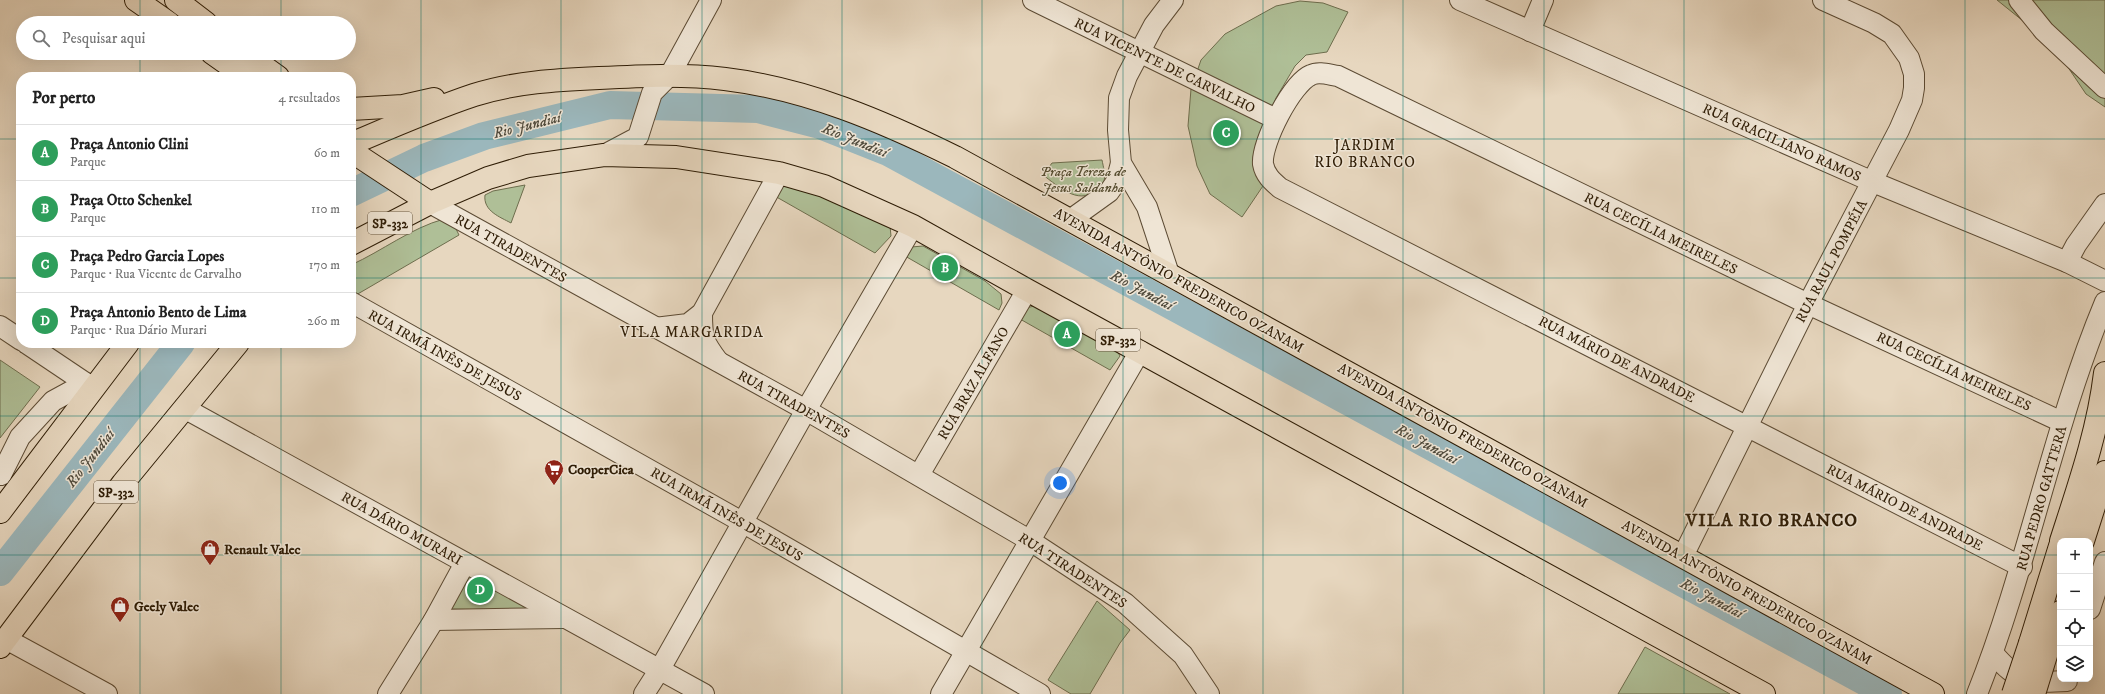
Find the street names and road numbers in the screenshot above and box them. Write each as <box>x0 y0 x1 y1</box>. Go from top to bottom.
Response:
street label: RUA VICENTE DE CARVALHO <box>1071 14 1258 118</box>
street label: RUA GRACILIANO RAMOS <box>1700 100 1864 186</box>
street label: RUA CECÍLIA MEIRELES <box>1581 189 1740 279</box>
street label: RUA RAUL POMPÉIA <box>1792 196 1872 326</box>
street label: AVENIDA ANTÔNIO FREDERICO OZANAM <box>1051 204 1307 356</box>
street label: RUA TIRADENTES <box>451 211 570 287</box>
road number: SP-332 <box>368 212 412 234</box>
street label: RUA IRMÃ INÊS DE JESUS <box>364 306 525 406</box>
street label: RUA MÁRIO DE ANDRADE <box>1535 313 1698 407</box>
street label: RUA BRAZ ALFANO <box>934 324 1014 443</box>
street label: RUA CECÍLIA MEIRELES <box>1873 328 2034 416</box>
road number: SP-332 <box>1096 329 1140 351</box>
street label: AVENIDA ANTÔNIO FREDERICO OZANAM <box>1334 359 1591 513</box>
street label: RUA TIRADENTES <box>734 367 853 443</box>
street label: RUA PEDRO GATTERA <box>2013 423 2072 573</box>
street label: RUA MÁRIO DE ANDRADE <box>1823 461 1986 555</box>
street label: RUA IRMÃ INÊS DE JESUS <box>647 464 806 566</box>
road number: SP-332 <box>94 481 138 503</box>
street label: RUA DÁRIO MURARI <box>338 488 465 570</box>
street label: AVENIDA ANTÔNIO FREDERICO OZANAM <box>1618 516 1875 670</box>
street label: RUA TIRADENTES <box>1015 529 1130 613</box>

